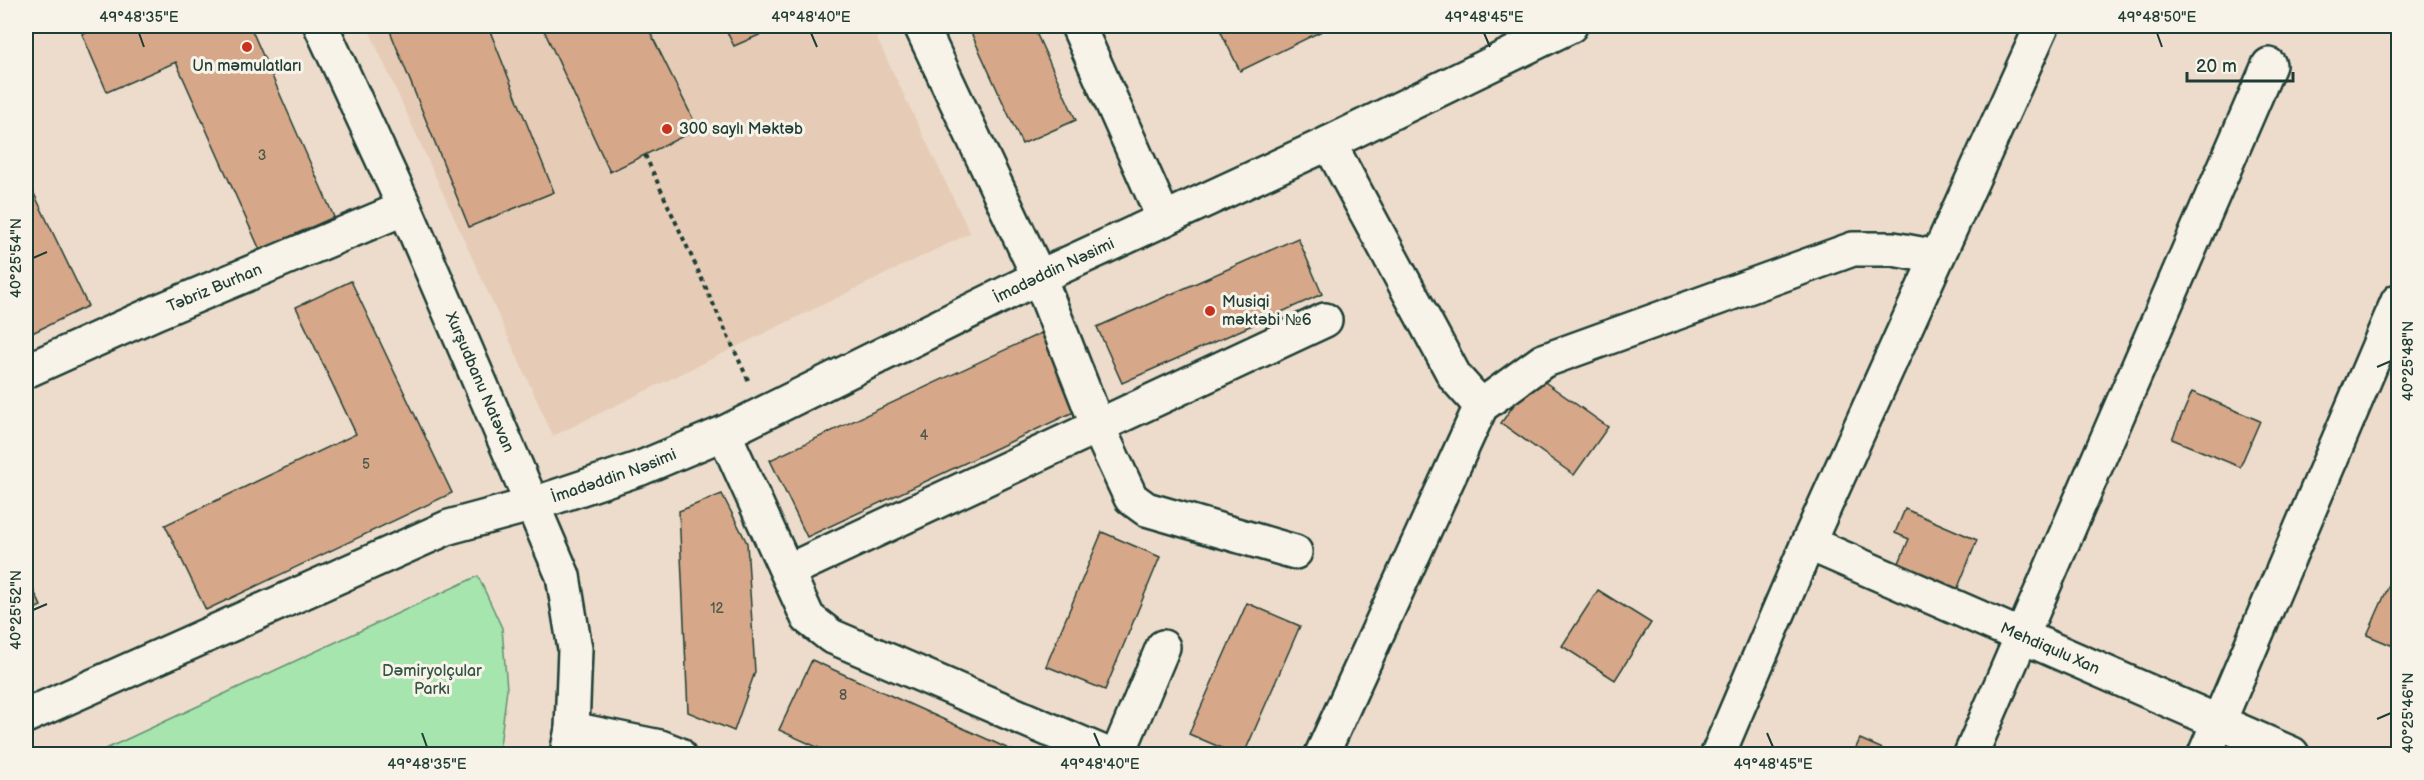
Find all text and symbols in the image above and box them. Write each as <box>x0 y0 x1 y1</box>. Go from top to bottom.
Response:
text: 49°48'35"E <box>99 8 179 27</box>
text: 49°48'40"E <box>771 8 851 27</box>
text: 49°48'45"E <box>1444 8 1524 27</box>
text: 49°48'50"E <box>2118 8 2197 27</box>
marker: Un məmulatları <box>240 40 254 54</box>
scale bar <box>2187 45 2294 83</box>
text: 20 m <box>2196 56 2237 77</box>
place label: Un məmulatları <box>192 57 302 76</box>
place label: 300 saylı Məktəb <box>679 120 803 139</box>
marker: 300 saylı Məktəb <box>660 122 674 136</box>
house number: 3 <box>258 147 266 164</box>
text: 40°25'54"N <box>7 218 26 298</box>
street label: İmadəddin Nəsimi <box>990 234 1117 307</box>
street label: Təbriz Burhan <box>164 260 265 316</box>
place label: Musiqi məktəbi №6 <box>1222 293 1312 330</box>
marker: Musiqi məktəbi №6 <box>1203 304 1217 318</box>
street label: Xurşudbanu Natəvan <box>441 308 518 455</box>
text: 40°25'48"N <box>2399 321 2418 401</box>
house number: 4 <box>920 427 929 444</box>
street label: İmadəddin Nəsimi <box>548 445 679 507</box>
house number: 5 <box>362 456 370 473</box>
text: 40°25'52"N <box>7 570 26 650</box>
house number: 12 <box>710 600 725 617</box>
street label: Mehdiqulu Xan <box>1998 619 2102 678</box>
park label: Dəmiryolçular Parkı <box>382 662 482 699</box>
text: 40°25'46"N <box>2399 673 2418 753</box>
house number: 8 <box>839 687 847 704</box>
text: 49°48'35"E <box>387 755 467 774</box>
text: 49°48'40"E <box>1060 755 1140 774</box>
text: 49°48'45"E <box>1733 755 1813 774</box>

